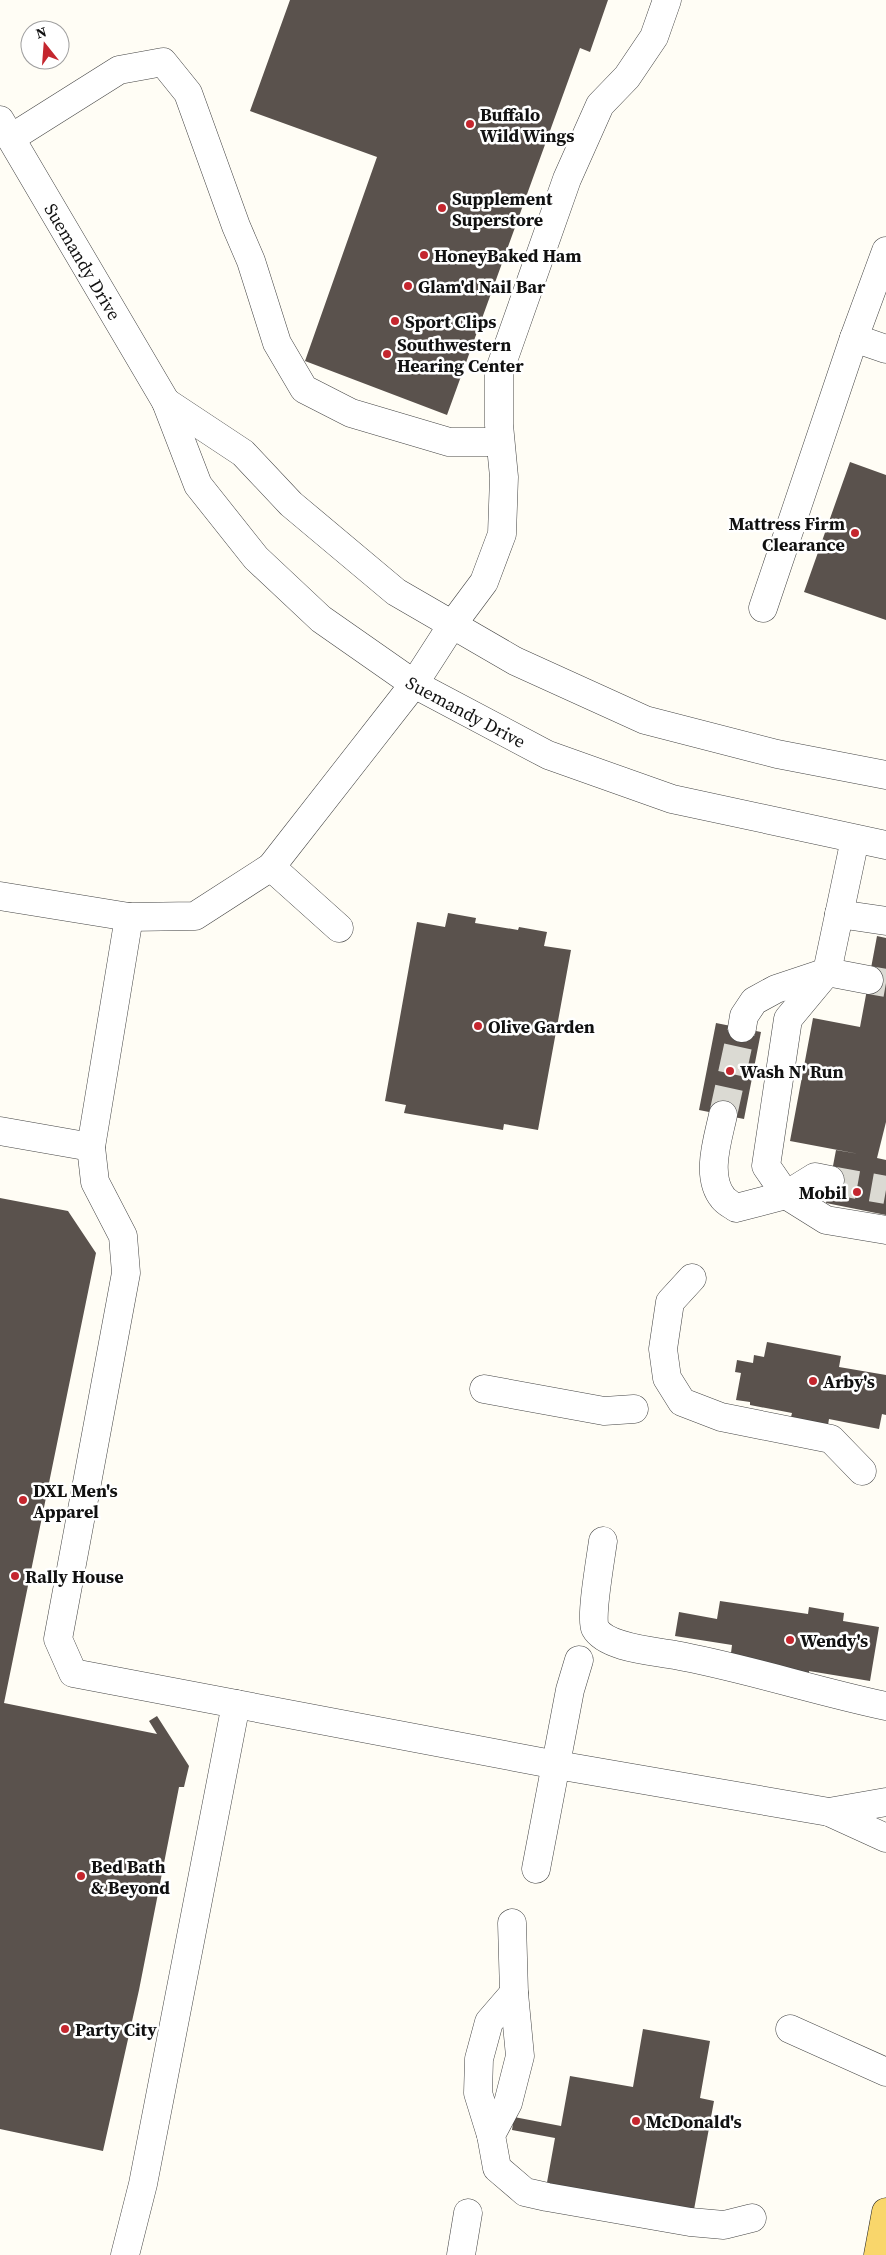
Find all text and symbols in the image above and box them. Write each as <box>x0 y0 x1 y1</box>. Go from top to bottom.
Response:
north arrow <box>20 20 70 70</box>
text: N <box>33 22 49 44</box>
place label: Buffalo Wild Wings <box>480 102 574 148</box>
marker: Buffalo Wild Wings <box>464 118 476 130</box>
place label: Supplement Superstore <box>452 186 553 232</box>
street label: Suemandy Drive <box>39 198 127 324</box>
marker: Supplement Superstore <box>436 202 448 214</box>
place label: HoneyBaked Ham <box>434 243 582 268</box>
marker: HoneyBaked Ham <box>418 249 430 261</box>
place label: Glam'd Nail Bar <box>418 274 546 299</box>
marker: Glam'd Nail Bar <box>402 280 414 292</box>
place label: Sport Clips <box>405 309 496 334</box>
marker: Sport Clips <box>389 315 401 327</box>
place label: Southwestern Hearing Center <box>397 332 524 378</box>
marker: Southwestern Hearing Center <box>381 348 393 360</box>
place label: Mattress Firm Clearance <box>729 511 845 557</box>
marker: Mattress Firm Clearance <box>849 527 861 539</box>
street label: Suemandy Drive <box>401 670 530 753</box>
place label: Olive Garden <box>488 1014 595 1039</box>
marker: Olive Garden <box>472 1020 484 1032</box>
place label: Wash N' Run <box>740 1059 844 1084</box>
marker: Wash N' Run <box>724 1065 736 1077</box>
place label: Mobil <box>799 1180 847 1205</box>
marker: Mobil <box>851 1186 863 1198</box>
place label: Arby's <box>823 1369 875 1394</box>
marker: Arby's <box>807 1375 819 1387</box>
place label: DXL Men's Apparel <box>33 1478 118 1524</box>
marker: DXL Men's Apparel <box>17 1494 29 1506</box>
place label: Rally House <box>25 1564 124 1589</box>
marker: Rally House <box>9 1570 21 1582</box>
place label: Wendy's <box>800 1628 868 1653</box>
marker: Wendy's <box>784 1634 796 1646</box>
place label: Bed Bath & Beyond <box>91 1854 170 1900</box>
marker: Bed Bath & Beyond <box>75 1870 87 1882</box>
place label: Party City <box>75 2017 157 2042</box>
marker: Party City <box>59 2023 71 2035</box>
place label: McDonald's <box>646 2109 742 2134</box>
marker: McDonald's <box>630 2115 642 2127</box>

